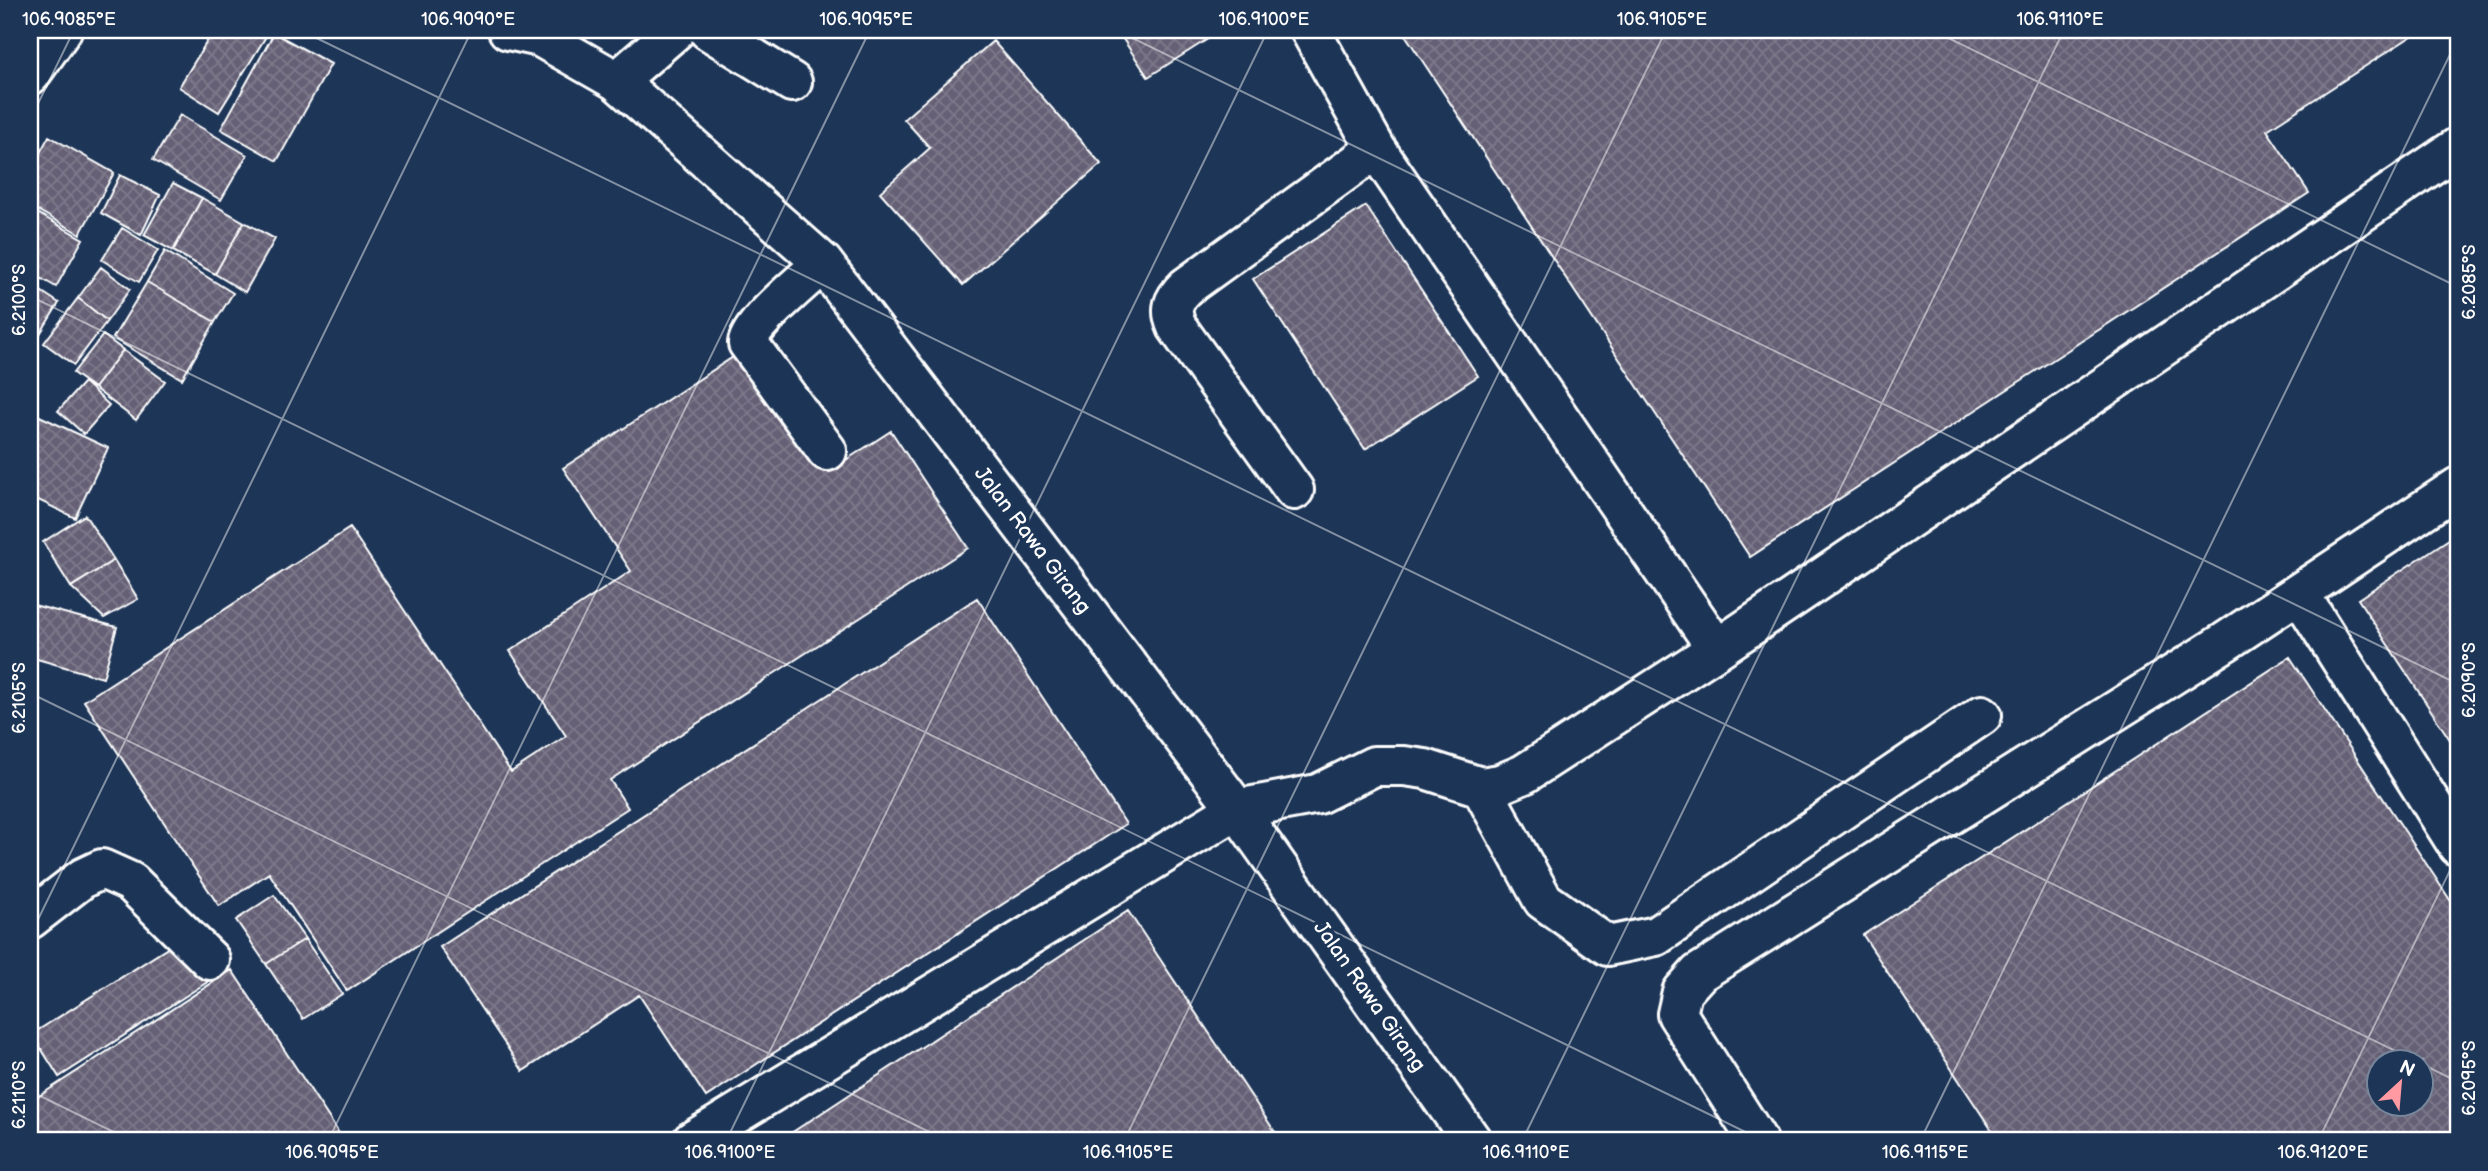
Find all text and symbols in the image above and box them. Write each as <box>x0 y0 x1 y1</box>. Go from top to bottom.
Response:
text: 106.9085°E <box>22 9 116 30</box>
text: 106.9090°E <box>421 9 515 30</box>
text: 106.9095°E <box>819 9 913 30</box>
text: 106.9100°E <box>1219 9 1310 30</box>
text: 106.9105°E <box>1617 9 1707 30</box>
text: 106.9110°E <box>2016 9 2104 30</box>
text: 6.2085°S <box>2459 244 2480 320</box>
text: 6.2100°S <box>9 264 30 336</box>
street label: Jalan Rawa Girang <box>969 462 1096 619</box>
text: 6.2090°S <box>2459 642 2480 718</box>
text: 6.2105°S <box>9 662 30 734</box>
street label: Jalan Rawa Girang <box>1308 916 1431 1077</box>
text: 6.2095°S <box>2459 1040 2480 1116</box>
north arrow <box>2366 1048 2436 1118</box>
text: N <box>2395 1056 2418 1083</box>
text: 6.2110°S <box>9 1061 30 1129</box>
text: 106.9095°E <box>285 1142 379 1163</box>
text: 106.9100°E <box>685 1142 776 1163</box>
text: 106.9105°E <box>1083 1142 1173 1163</box>
text: 106.9110°E <box>1482 1142 1570 1163</box>
text: 106.9115°E <box>1882 1142 1968 1163</box>
text: 106.9120°E <box>2278 1142 2369 1163</box>

